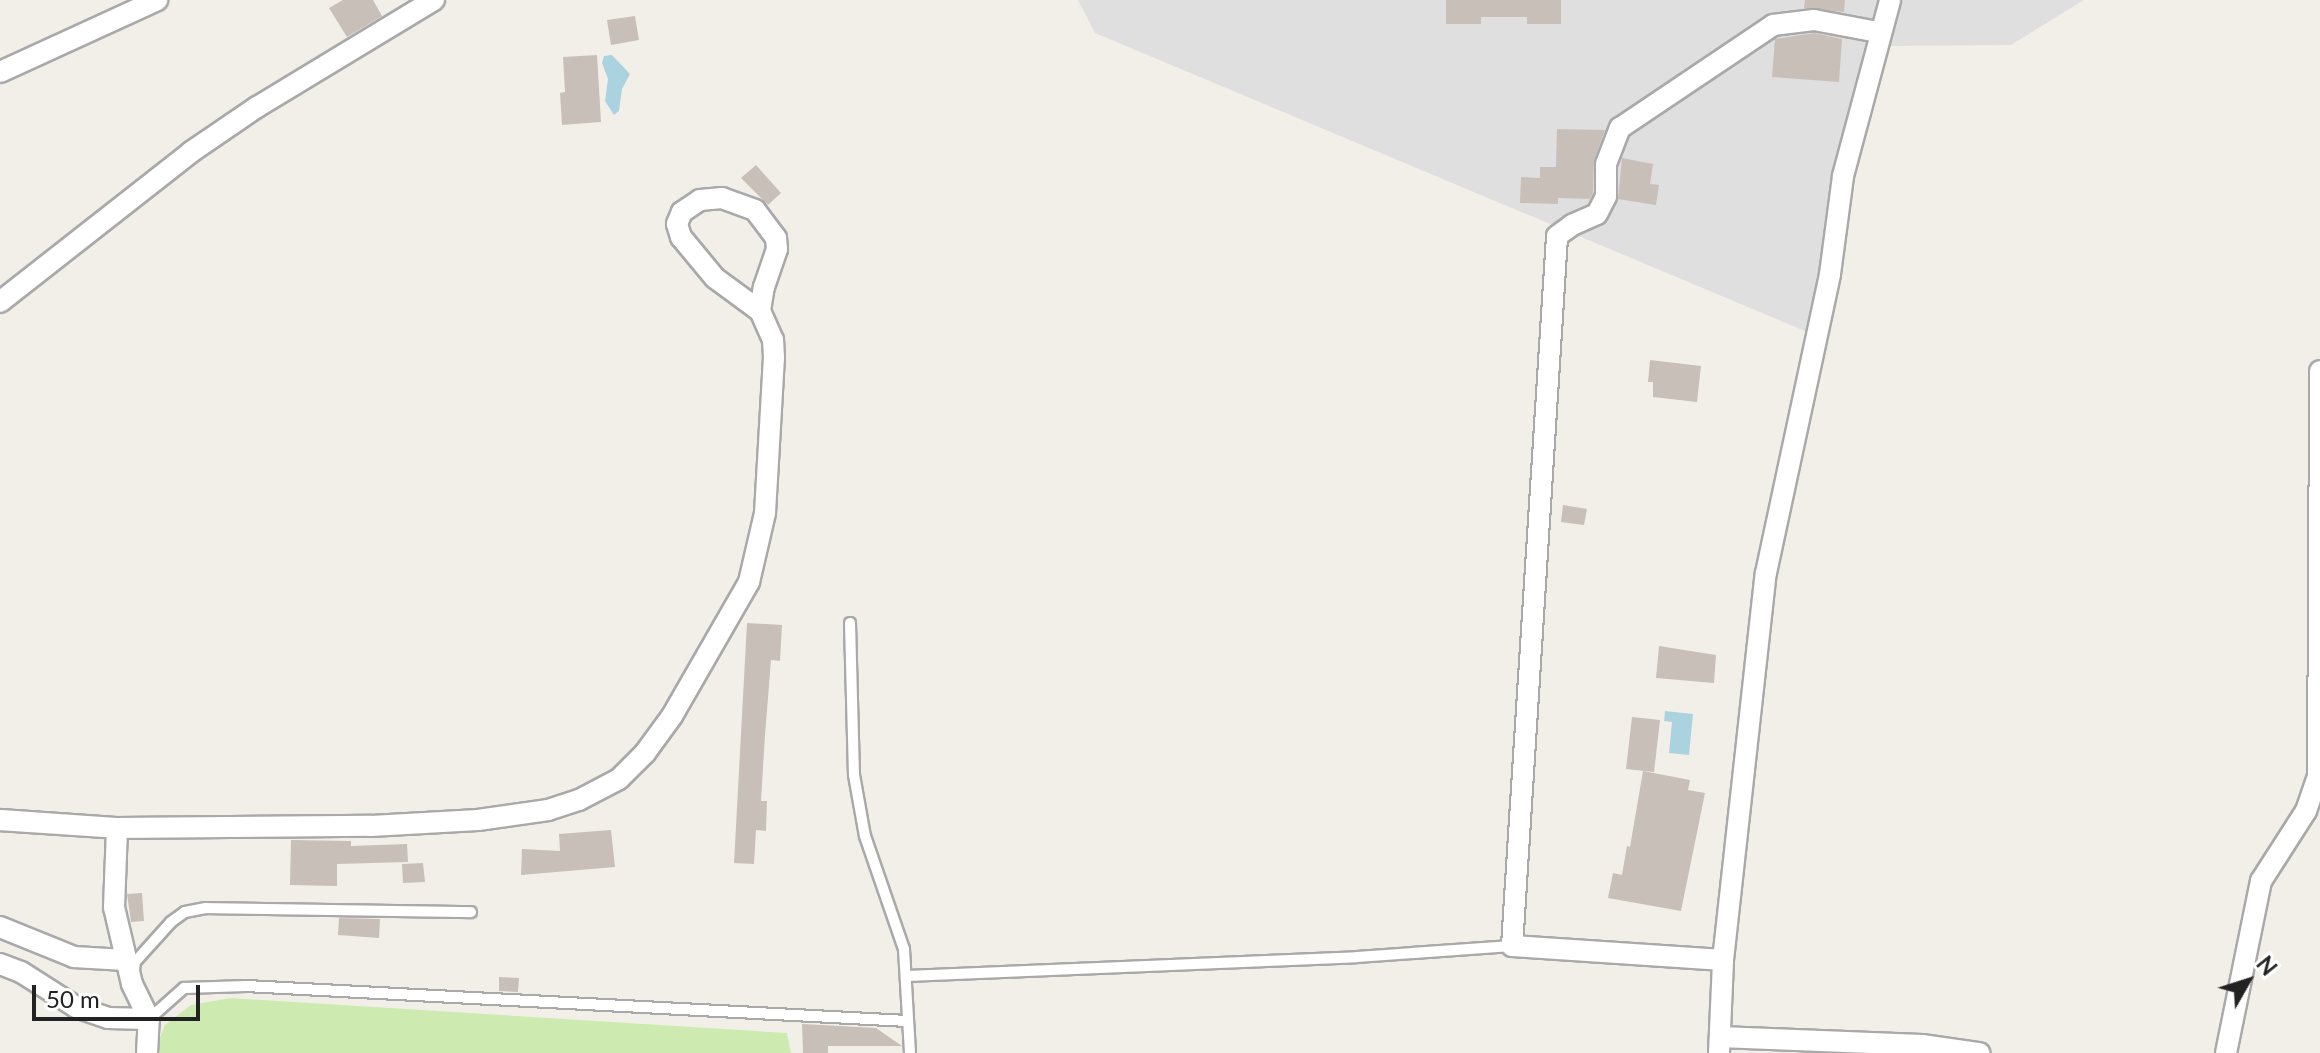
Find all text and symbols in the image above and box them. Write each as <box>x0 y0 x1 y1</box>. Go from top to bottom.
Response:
north arrow <box>2208 941 2288 1021</box>
text: N <box>2251 950 2283 981</box>
scale bar <box>36 969 204 1019</box>
text: 50 m <box>46 984 100 1013</box>

